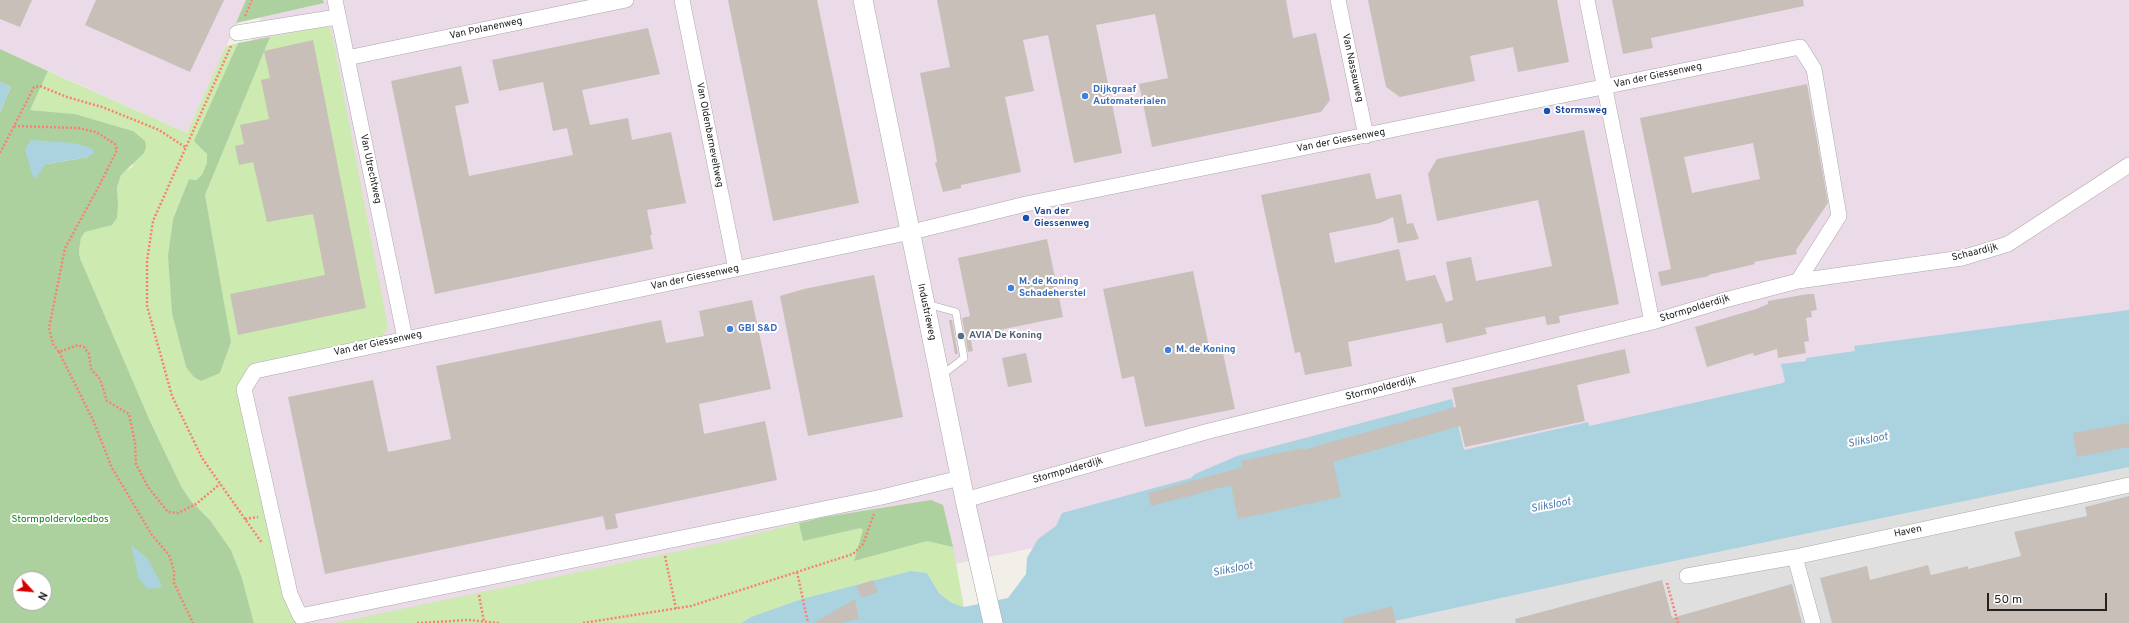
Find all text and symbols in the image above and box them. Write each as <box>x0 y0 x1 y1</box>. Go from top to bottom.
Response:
street label: Van Polanenweg <box>448 15 524 43</box>
street label: Van Nassauweg <box>1339 33 1365 103</box>
street label: Van der Giessenweg <box>1613 61 1703 91</box>
street label: Van Oldenbarneveltweg <box>693 81 725 189</box>
place label: Dijkgraaf Automaterialen <box>1093 84 1166 108</box>
marker: Dijkgraaf Automaterialen <box>1080 91 1090 101</box>
place label: Stormsweg <box>1555 105 1607 117</box>
marker: Stormsweg <box>1542 106 1552 116</box>
street label: Van der Giessenweg <box>1296 127 1386 155</box>
street label: Van Utrechtweg <box>357 133 383 205</box>
place label: Van der Giessenweg <box>1034 206 1089 230</box>
marker: Van der Giessenweg <box>1021 213 1031 223</box>
street label: Schaardijk <box>1951 241 1999 265</box>
street label: Van der Giessenweg <box>650 263 740 293</box>
place label: M. de Koning Schadeherstel <box>1019 276 1086 300</box>
street label: Industrieweg <box>914 283 938 341</box>
marker: M. de Koning Schadeherstel <box>1006 283 1016 293</box>
street label: Stormpolderdijk <box>1659 293 1731 325</box>
place label: GBI S&D <box>738 323 777 335</box>
marker: GBI S&D <box>725 324 735 334</box>
street label: Van der Giessenweg <box>333 329 423 359</box>
place label: AVIA De Koning <box>969 330 1042 342</box>
marker: AVIA De Koning <box>956 331 966 341</box>
place label: M. de Koning <box>1176 344 1236 356</box>
marker: M. de Koning <box>1163 345 1173 355</box>
street label: Stormpolderdijk <box>1344 374 1418 404</box>
water label: Sliksloot <box>1847 431 1889 451</box>
street label: Stormpolderdijk <box>1031 455 1105 487</box>
water label: Sliksloot <box>1530 496 1572 516</box>
park label: Stormpoldervloedbos <box>11 514 109 526</box>
street label: Haven <box>1893 523 1923 541</box>
water label: Sliksloot <box>1212 560 1254 580</box>
north arrow <box>12 571 52 611</box>
scale bar <box>1989 585 2109 611</box>
text: N <box>34 589 50 602</box>
text: 50 m <box>1994 592 2022 608</box>

